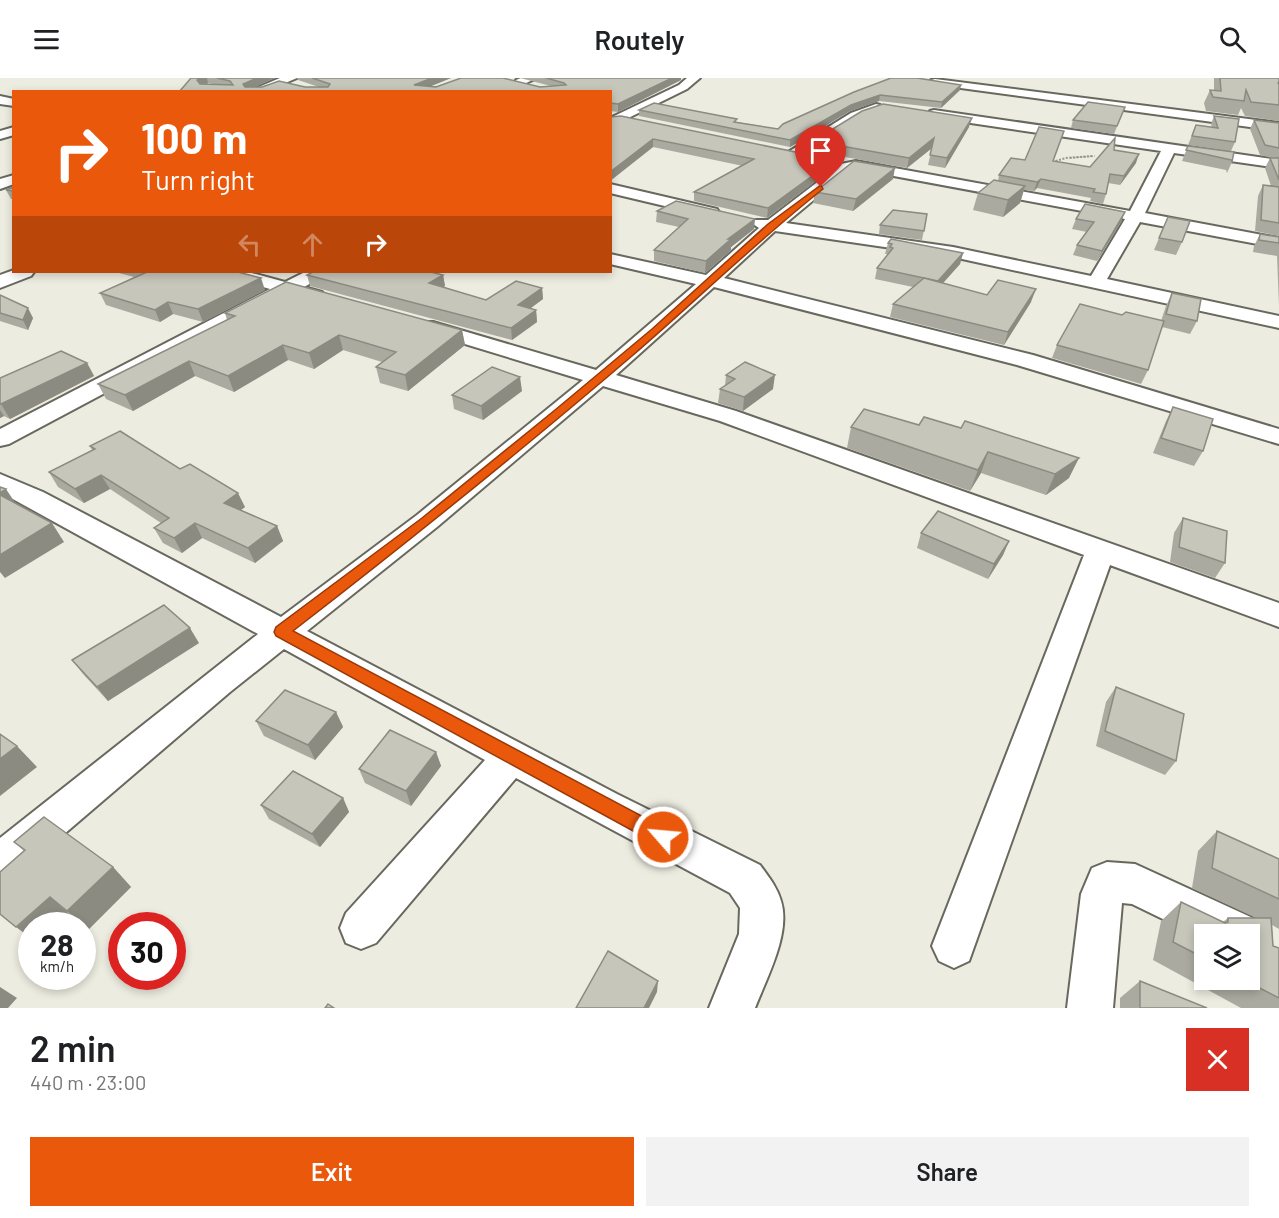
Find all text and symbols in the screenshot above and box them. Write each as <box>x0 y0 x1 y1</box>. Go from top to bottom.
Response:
icon: menu <box>30 23 63 56</box>
text: Routely <box>594 23 685 55</box>
icon: search <box>1216 23 1249 56</box>
text: 100 m <box>141 112 247 162</box>
icon: right <box>42 114 120 192</box>
pin <box>795 125 846 187</box>
icon: arrive <box>804 134 837 167</box>
text: Turn right <box>141 163 255 195</box>
icon: left <box>233 228 266 261</box>
icon: ahead <box>296 228 329 261</box>
icon: right <box>359 228 392 261</box>
position arrow <box>631 805 695 869</box>
speed limit sign: 30 <box>108 912 186 990</box>
map controls <box>1194 924 1260 990</box>
button: layers <box>1194 924 1260 990</box>
text: 28 <box>40 926 74 962</box>
text: km/h <box>40 957 74 975</box>
text: 2 min <box>30 1026 116 1069</box>
button: close <box>1186 1028 1249 1091</box>
text: 440 m · 23:00 <box>30 1070 146 1094</box>
button: Exit <box>30 1137 634 1206</box>
button: Share <box>646 1137 1249 1206</box>

